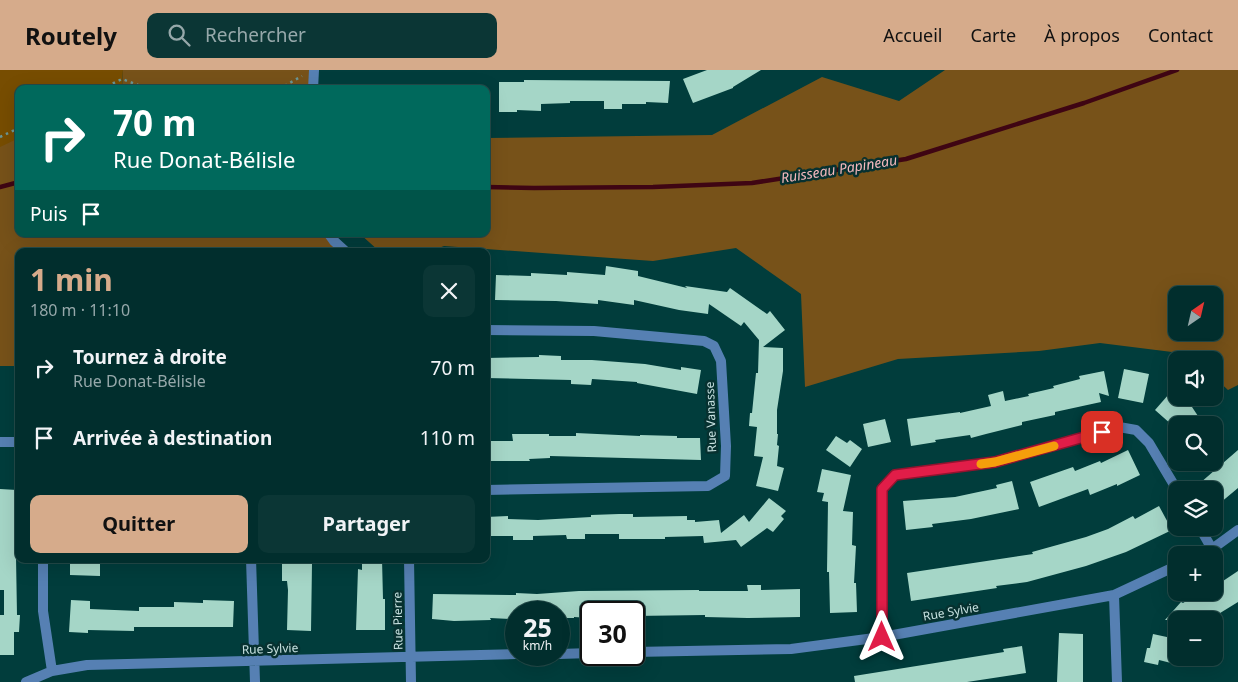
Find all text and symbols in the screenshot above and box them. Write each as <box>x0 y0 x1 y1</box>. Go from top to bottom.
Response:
search box <box>147 13 497 58</box>
text: Routely <box>25 19 117 52</box>
icon: search <box>165 21 193 49</box>
text: Rechercher <box>205 22 306 48</box>
text: Accueil <box>883 23 943 47</box>
text: Carte <box>971 23 1016 47</box>
text: À propos <box>1044 23 1120 47</box>
text: Contact <box>1148 23 1213 47</box>
text: 70 m <box>113 99 196 146</box>
icon: right <box>30 105 95 170</box>
text: Rue Donat-Bélisle <box>113 144 295 174</box>
water label: Ruisseau Papineau <box>780 150 898 187</box>
icon: arrive <box>77 200 105 228</box>
text: Puis <box>30 201 67 227</box>
text: 1 min <box>30 259 113 300</box>
button: close <box>423 265 475 317</box>
north arrow <box>1168 286 1222 341</box>
map controls <box>1168 286 1223 666</box>
text: 180 m · 11:10 <box>30 299 130 321</box>
text: Tournez à droite <box>73 344 227 370</box>
button: sound <box>1168 351 1223 406</box>
icon: right <box>30 354 58 382</box>
text: 70 m <box>431 355 475 381</box>
text: Rue Donat-Bélisle <box>73 370 206 392</box>
street label: Rue Vanasse <box>701 381 720 453</box>
pin <box>1081 411 1123 453</box>
button: search <box>1168 416 1223 471</box>
icon: arrive <box>1088 418 1116 446</box>
icon: arrive <box>30 424 58 452</box>
text: Arrivée à destination <box>73 425 272 451</box>
text: 110 m <box>420 425 475 451</box>
button: layers <box>1168 481 1223 536</box>
button: Quitter <box>30 495 248 553</box>
button: Partager <box>258 495 475 553</box>
button: + <box>1168 546 1223 601</box>
street label: Rue Pierre <box>388 591 407 650</box>
street label: Rue Sylvie <box>922 598 980 625</box>
speed limit sign: 30 <box>580 601 645 666</box>
text: 25 <box>523 610 552 644</box>
position arrow <box>855 610 907 662</box>
button: − <box>1168 611 1223 666</box>
text: km/h <box>523 637 552 654</box>
street label: Rue Sylvie <box>241 639 299 658</box>

